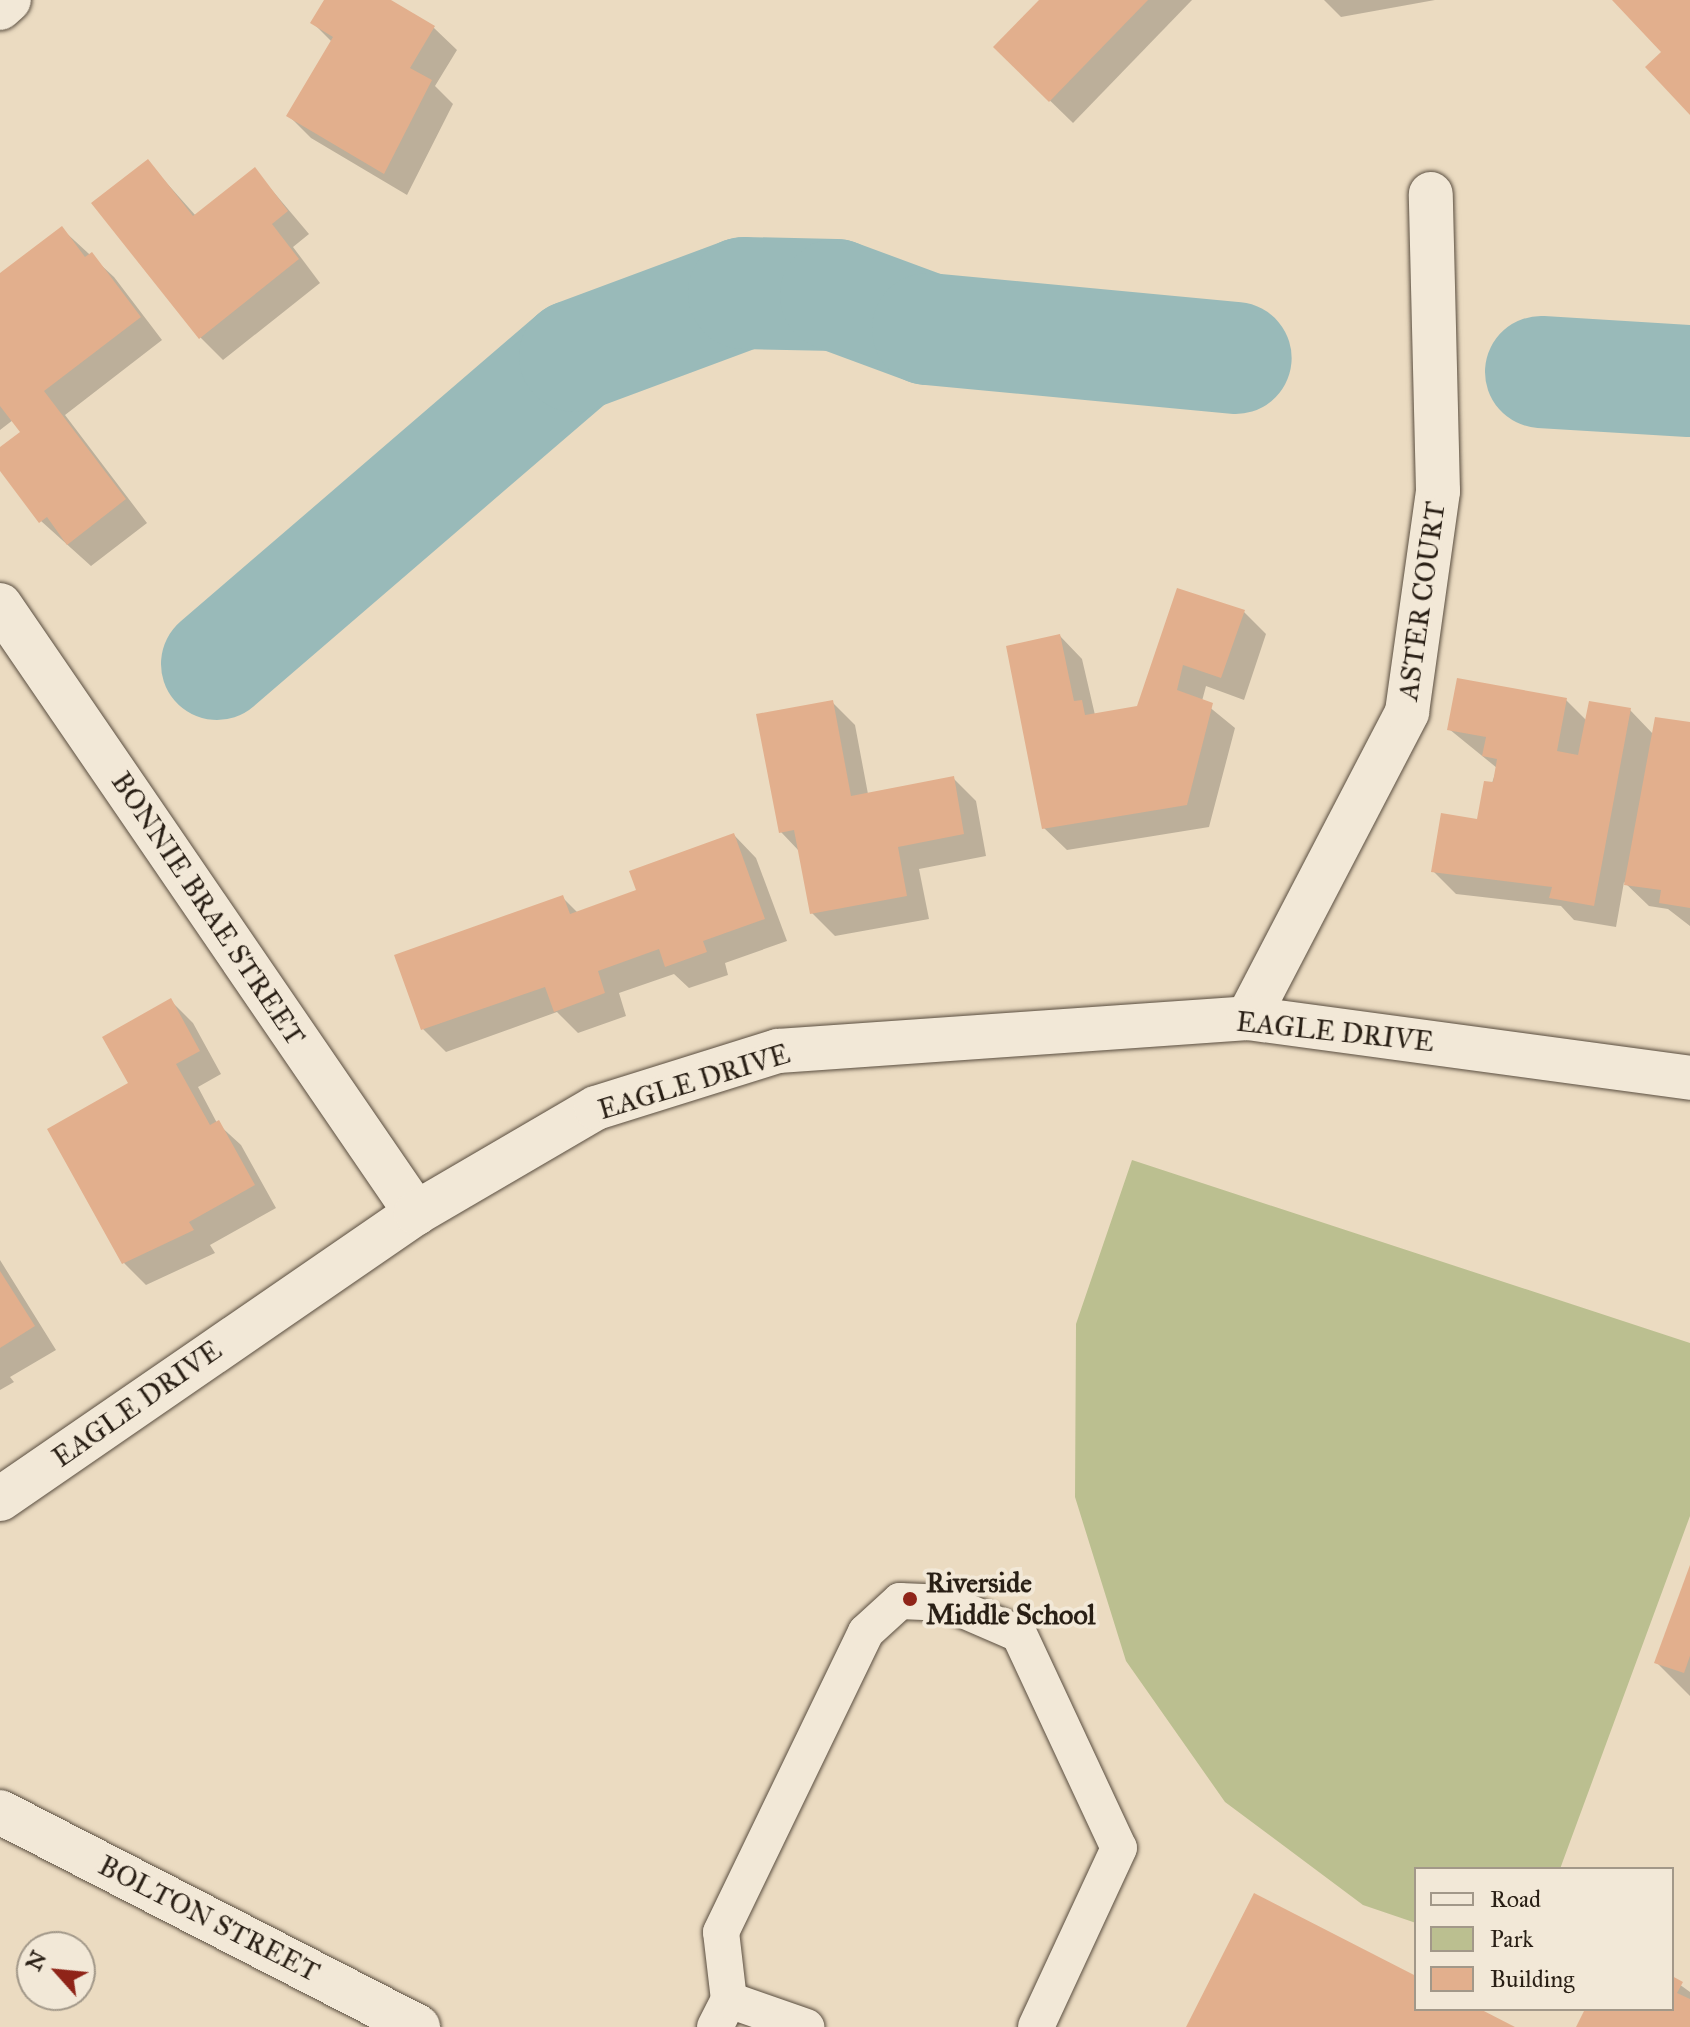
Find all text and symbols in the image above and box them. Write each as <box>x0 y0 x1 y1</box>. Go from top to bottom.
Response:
street label: ASTER COURT <box>1391 499 1453 703</box>
street label: BONNIE BRAE STREET <box>104 766 312 1052</box>
street label: EAGLE DRIVE <box>1235 1005 1435 1059</box>
street label: EAGLE DRIVE <box>594 1037 794 1127</box>
street label: EAGLE DRIVE <box>46 1333 228 1475</box>
place label: Riverside Middle School <box>926 1566 1095 1632</box>
marker: Riverside Middle School <box>901 1590 919 1608</box>
street label: BOLTON STREET <box>93 1849 325 1989</box>
legend <box>1414 1867 1674 2011</box>
text: Road <box>1490 1884 1541 1914</box>
text: Park <box>1490 1924 1533 1954</box>
north arrow <box>16 1931 96 2011</box>
text: N <box>20 1946 52 1975</box>
text: Building <box>1490 1964 1575 1994</box>

